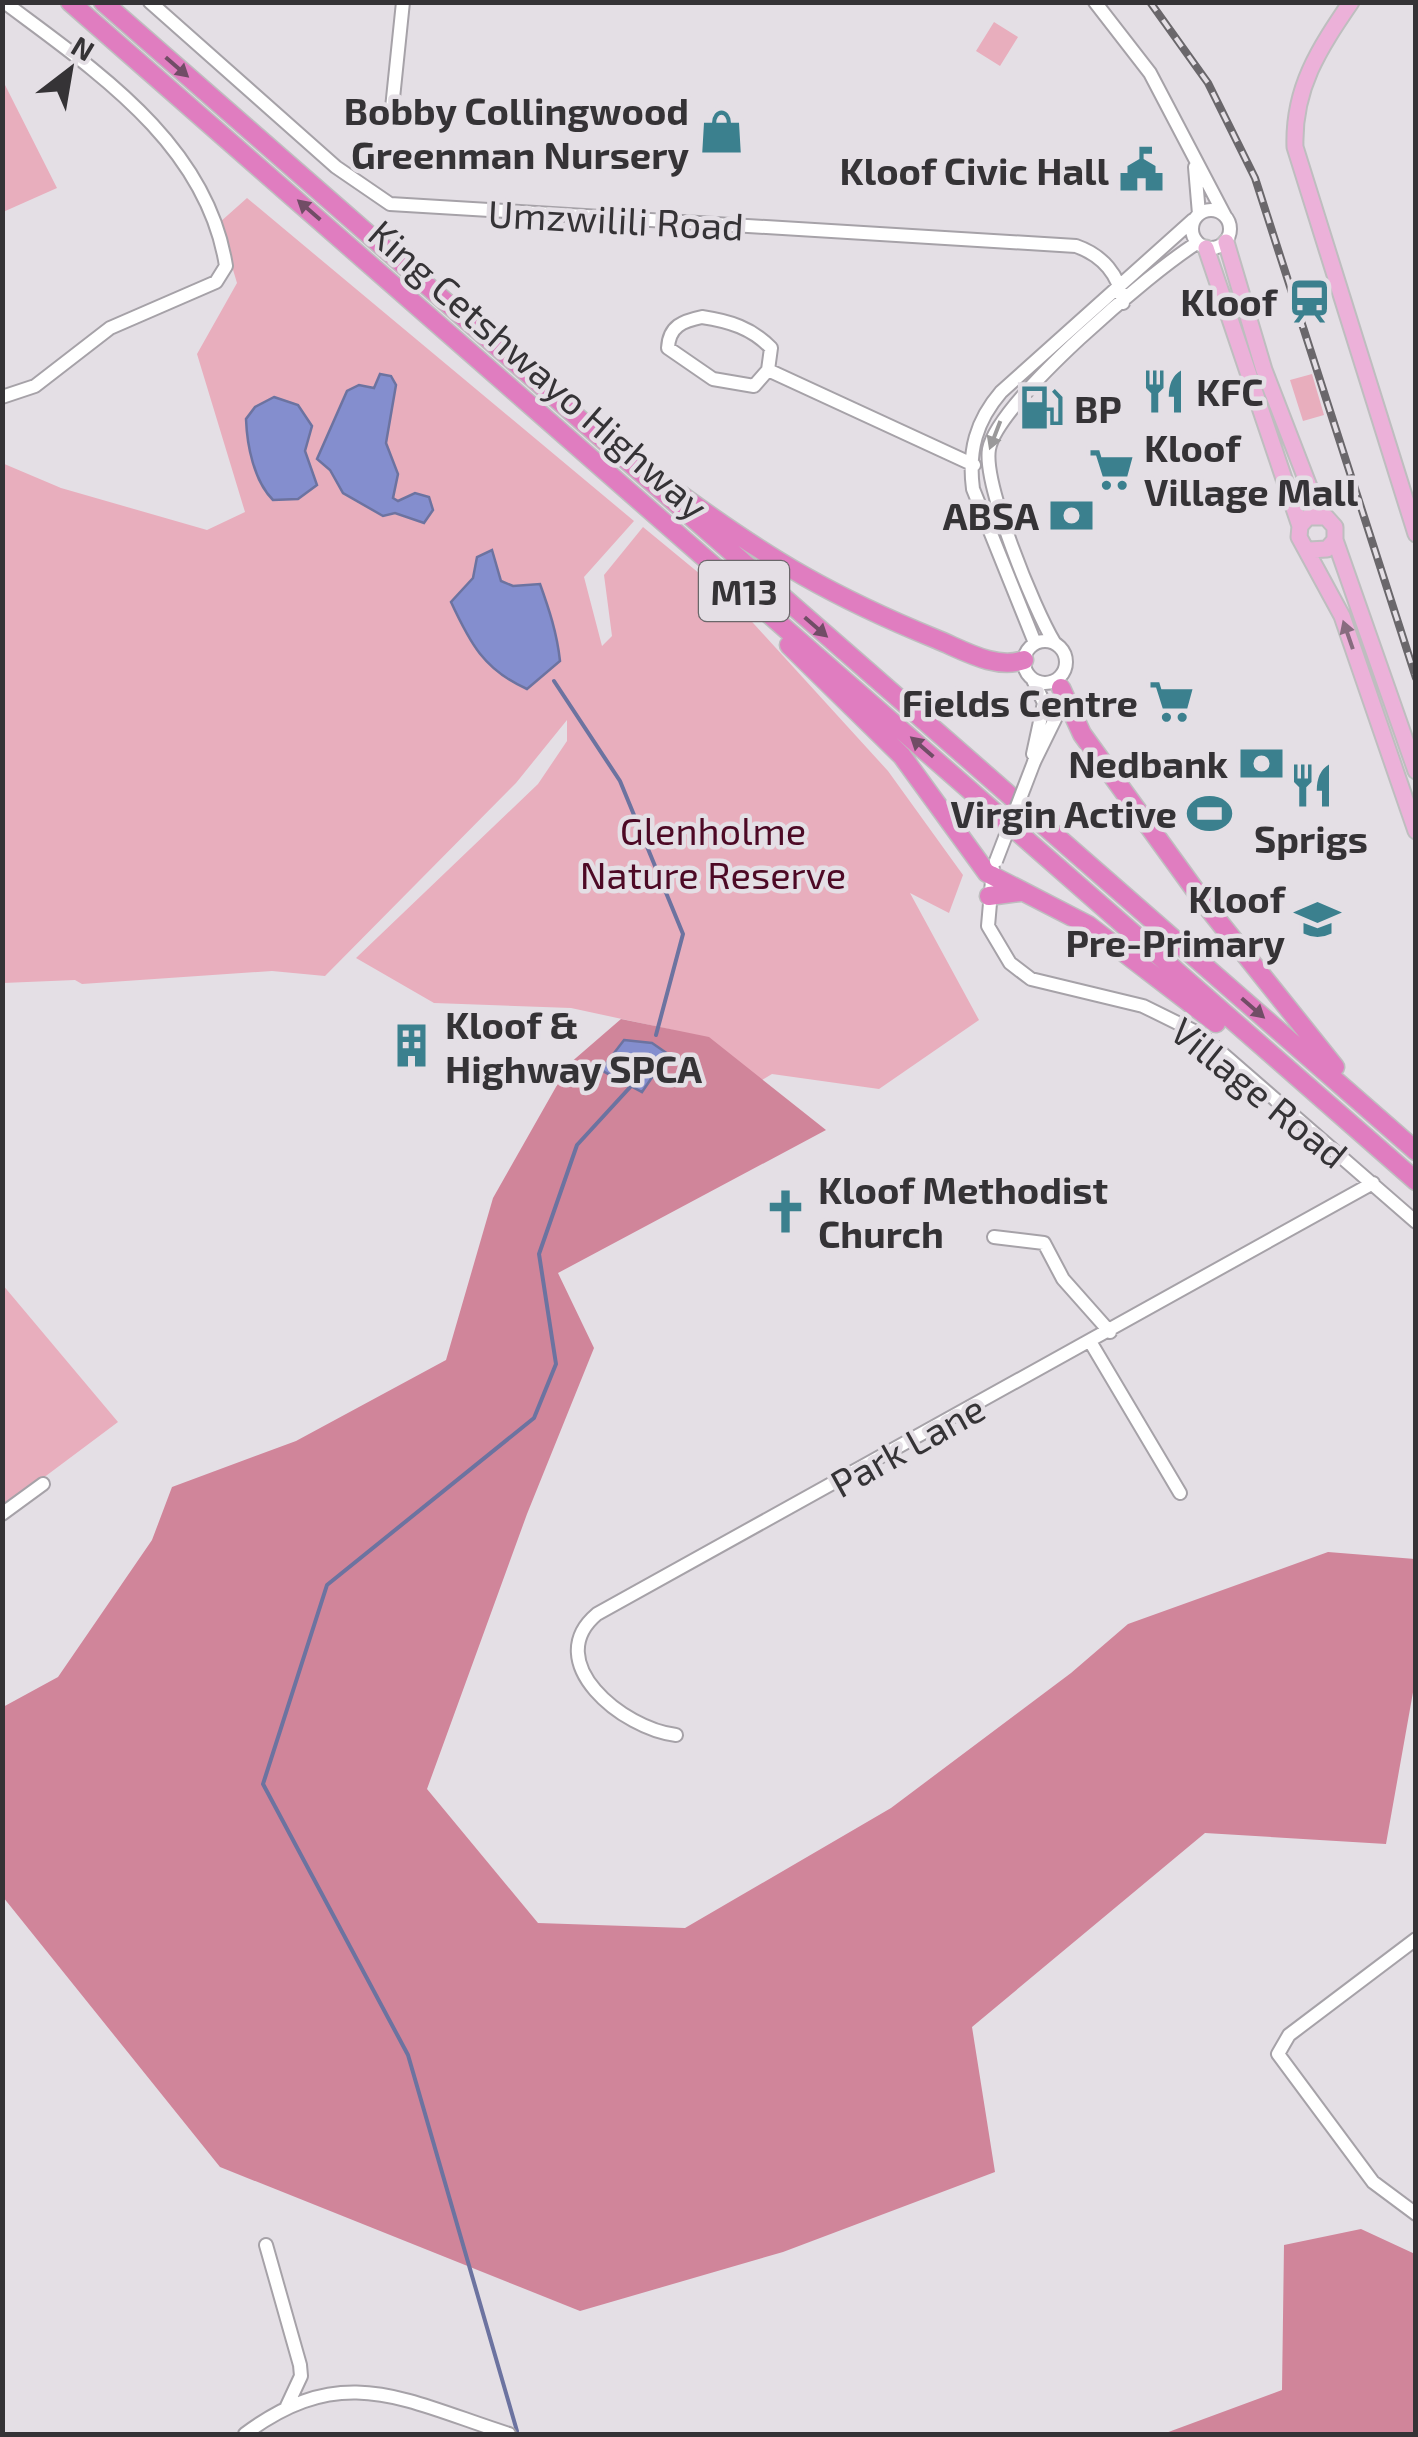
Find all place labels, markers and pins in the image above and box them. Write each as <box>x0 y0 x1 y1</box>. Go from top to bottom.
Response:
place label: Bobby Collingwood Greenman Nursery <box>344 87 689 177</box>
shop icon: Bobby Collingwood Greenman Nursery <box>698 108 746 156</box>
public building icon: Kloof Civic Hall <box>1118 146 1166 194</box>
place label: Kloof Civic Hall <box>840 147 1110 193</box>
station icon: Kloof <box>1286 277 1334 325</box>
place label: Kloof <box>1180 278 1279 324</box>
restaurant icon: KFC <box>1139 367 1187 415</box>
place label: KFC <box>1196 368 1263 414</box>
fuel station icon: BP <box>1017 384 1065 432</box>
place label: BP <box>1074 385 1122 431</box>
place label: Kloof Village Mall <box>1144 424 1359 514</box>
supermarket icon: Kloof Village Mall <box>1087 445 1135 493</box>
bank icon: ABSA <box>1048 491 1096 539</box>
place label: ABSA <box>943 492 1039 538</box>
supermarket icon: Fields Centre <box>1147 678 1195 726</box>
place label: Fields Centre <box>902 679 1138 725</box>
bank icon: Nedbank <box>1237 739 1285 787</box>
place label: Nedbank <box>1068 740 1229 786</box>
restaurant icon: Sprigs <box>1287 762 1335 810</box>
sports icon: Virgin Active <box>1186 789 1234 837</box>
place label: Virgin Active <box>951 790 1177 836</box>
place label: Sprigs <box>1254 815 1368 861</box>
place label: Kloof Pre-Primary <box>1065 875 1287 965</box>
school or university icon: Kloof Pre-Primary <box>1294 896 1342 944</box>
place label: Kloof & Highway SPCA <box>445 1001 702 1091</box>
building icon: Kloof & Highway SPCA <box>388 1022 436 1070</box>
place label: Kloof Methodist Church <box>818 1166 1108 1256</box>
church icon: Kloof Methodist Church <box>761 1187 809 1235</box>

